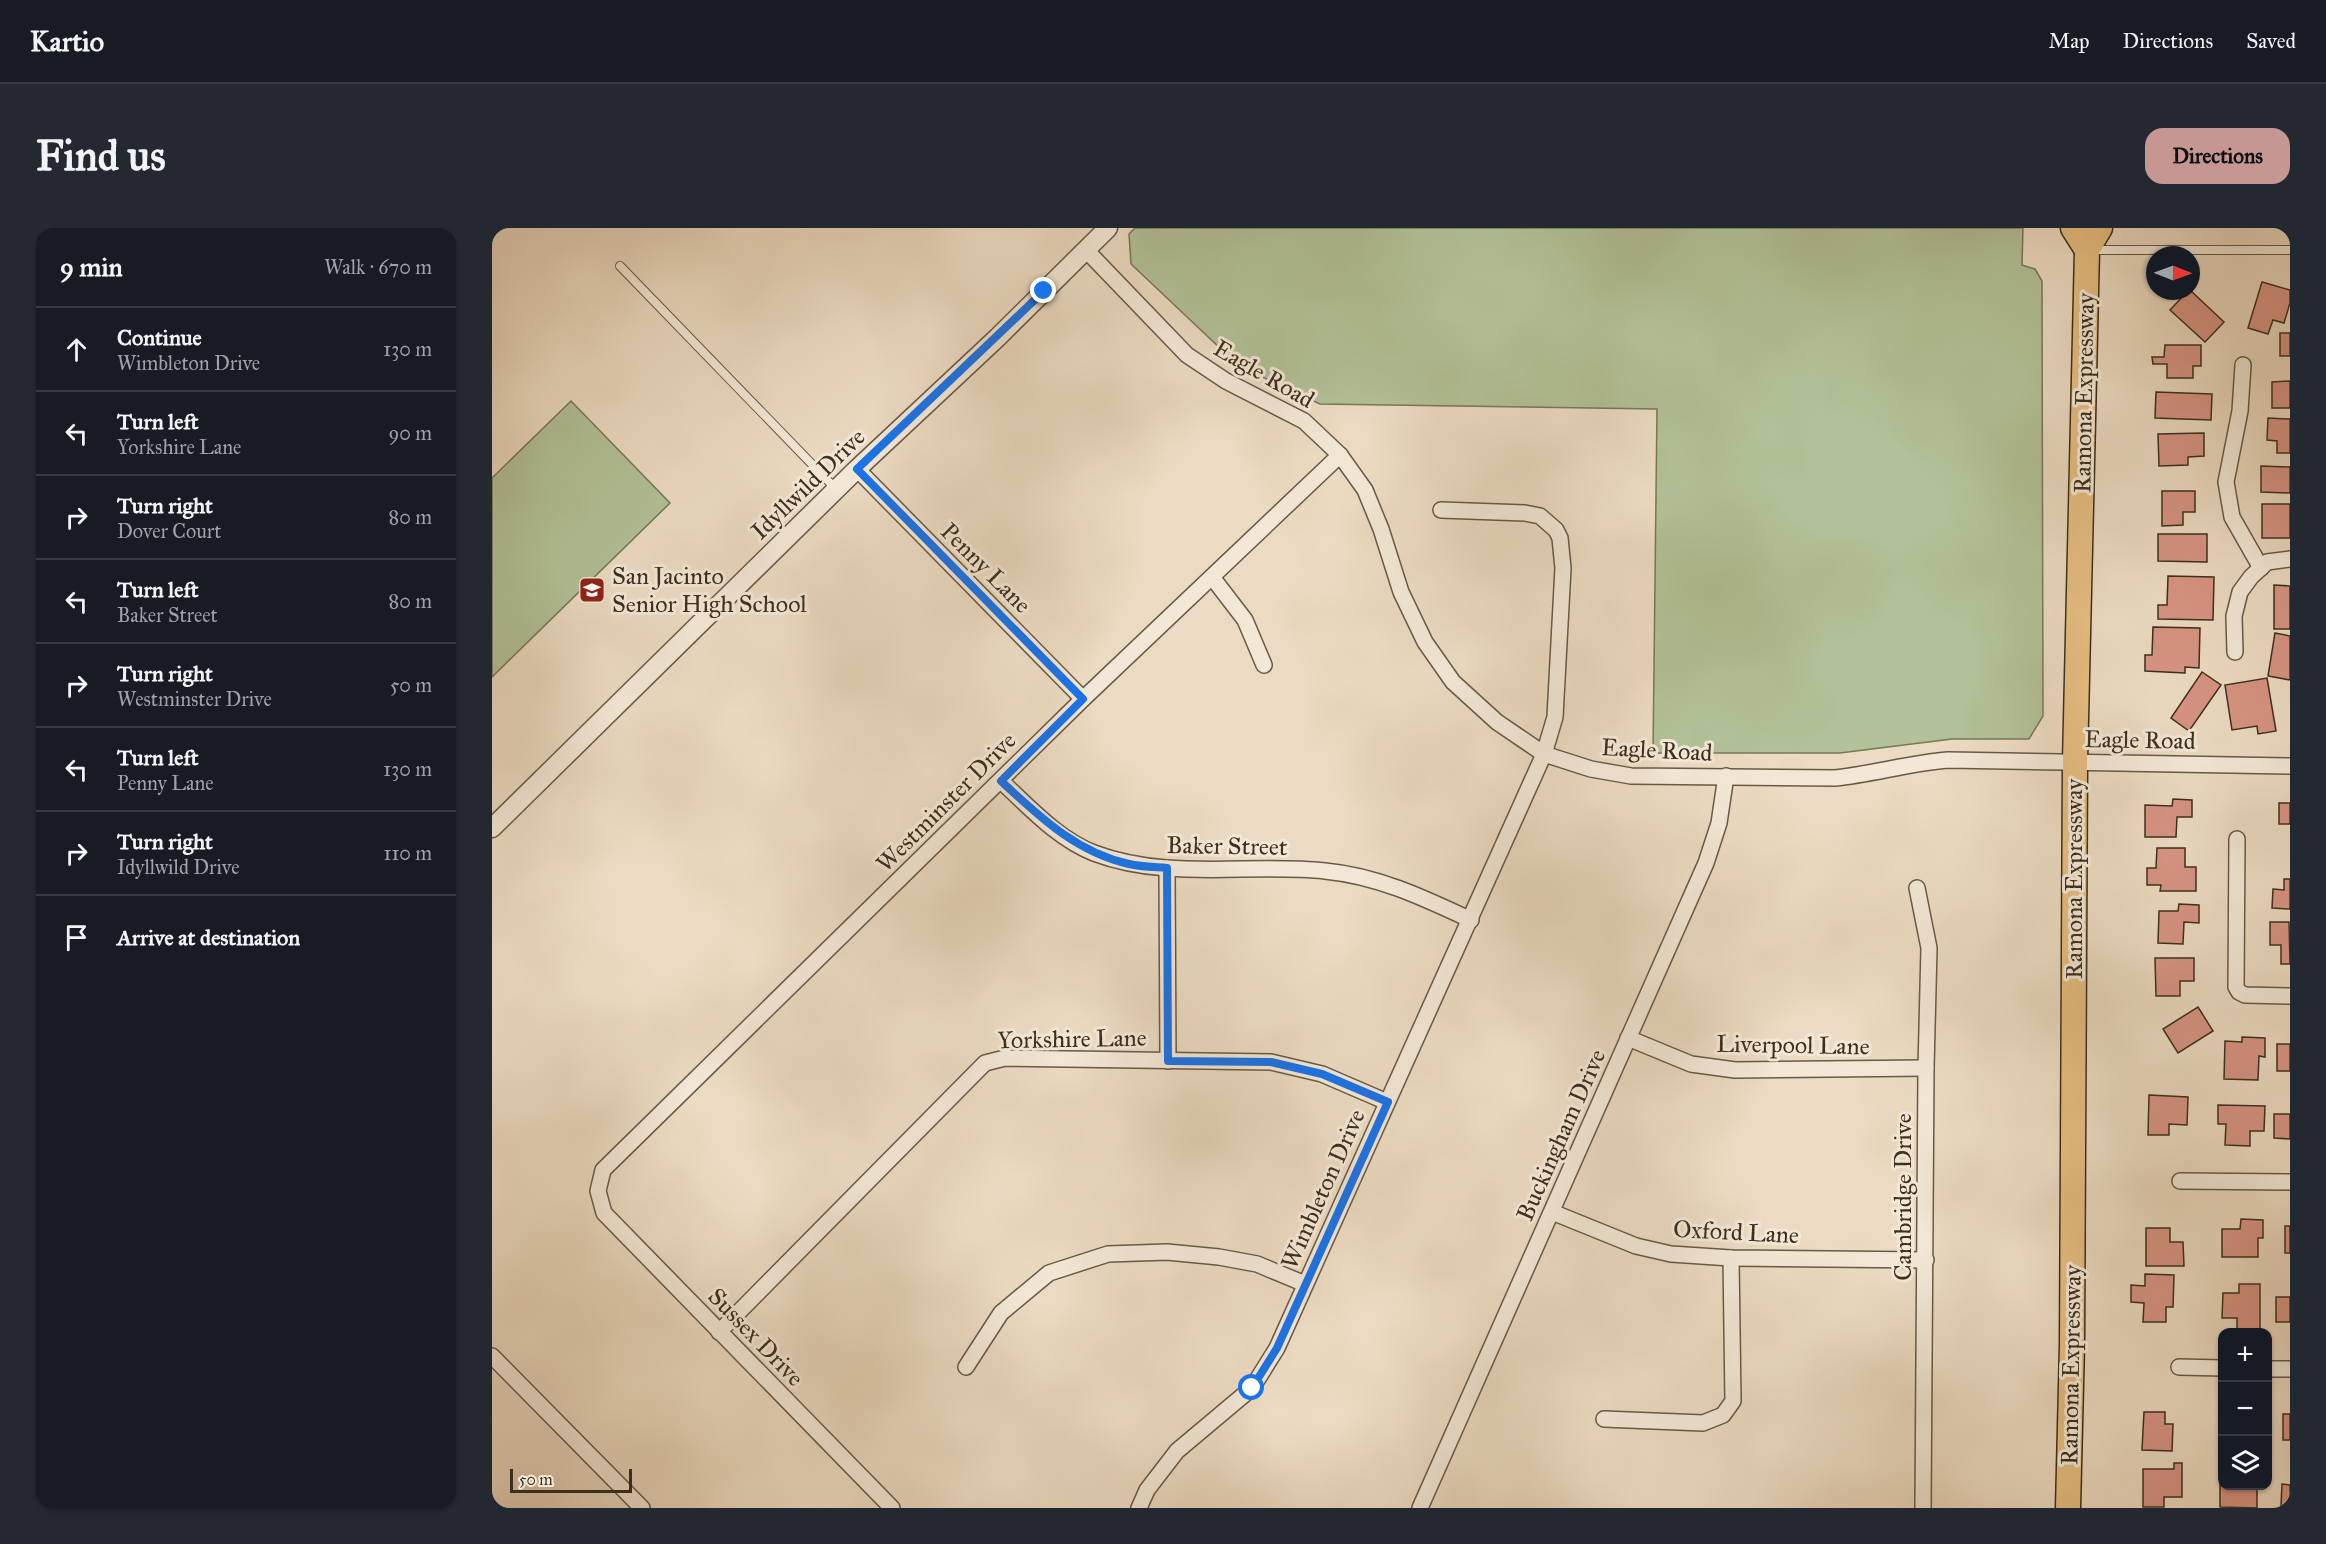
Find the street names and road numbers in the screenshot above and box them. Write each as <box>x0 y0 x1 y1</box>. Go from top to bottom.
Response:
street label: Ramona Expressway <box>2067 292 2101 494</box>
street label: Eagle Road <box>1208 333 1320 415</box>
street label: Idyllwild Drive <box>745 422 871 546</box>
street label: Penny Lane <box>934 516 1038 620</box>
street label: Eagle Road <box>2084 724 2196 756</box>
street label: Westminster Drive <box>870 726 1022 878</box>
street label: Eagle Road <box>1601 732 1713 768</box>
street label: Ramona Expressway <box>2059 778 2089 979</box>
street label: Baker Street <box>1166 830 1288 862</box>
street label: Yorkshire Lane <box>997 1023 1147 1055</box>
street label: Liverpool Lane <box>1716 1029 1870 1061</box>
street label: Buckingham Drive <box>1510 1044 1612 1226</box>
street label: Wimbleton Drive <box>1274 1104 1372 1274</box>
street label: Cambridge Drive <box>1888 1113 1918 1281</box>
street label: Oxford Lane <box>1672 1214 1800 1250</box>
street label: Ramona Expressway <box>2054 1264 2088 1466</box>
street label: Sussex Drive <box>702 1281 810 1393</box>

